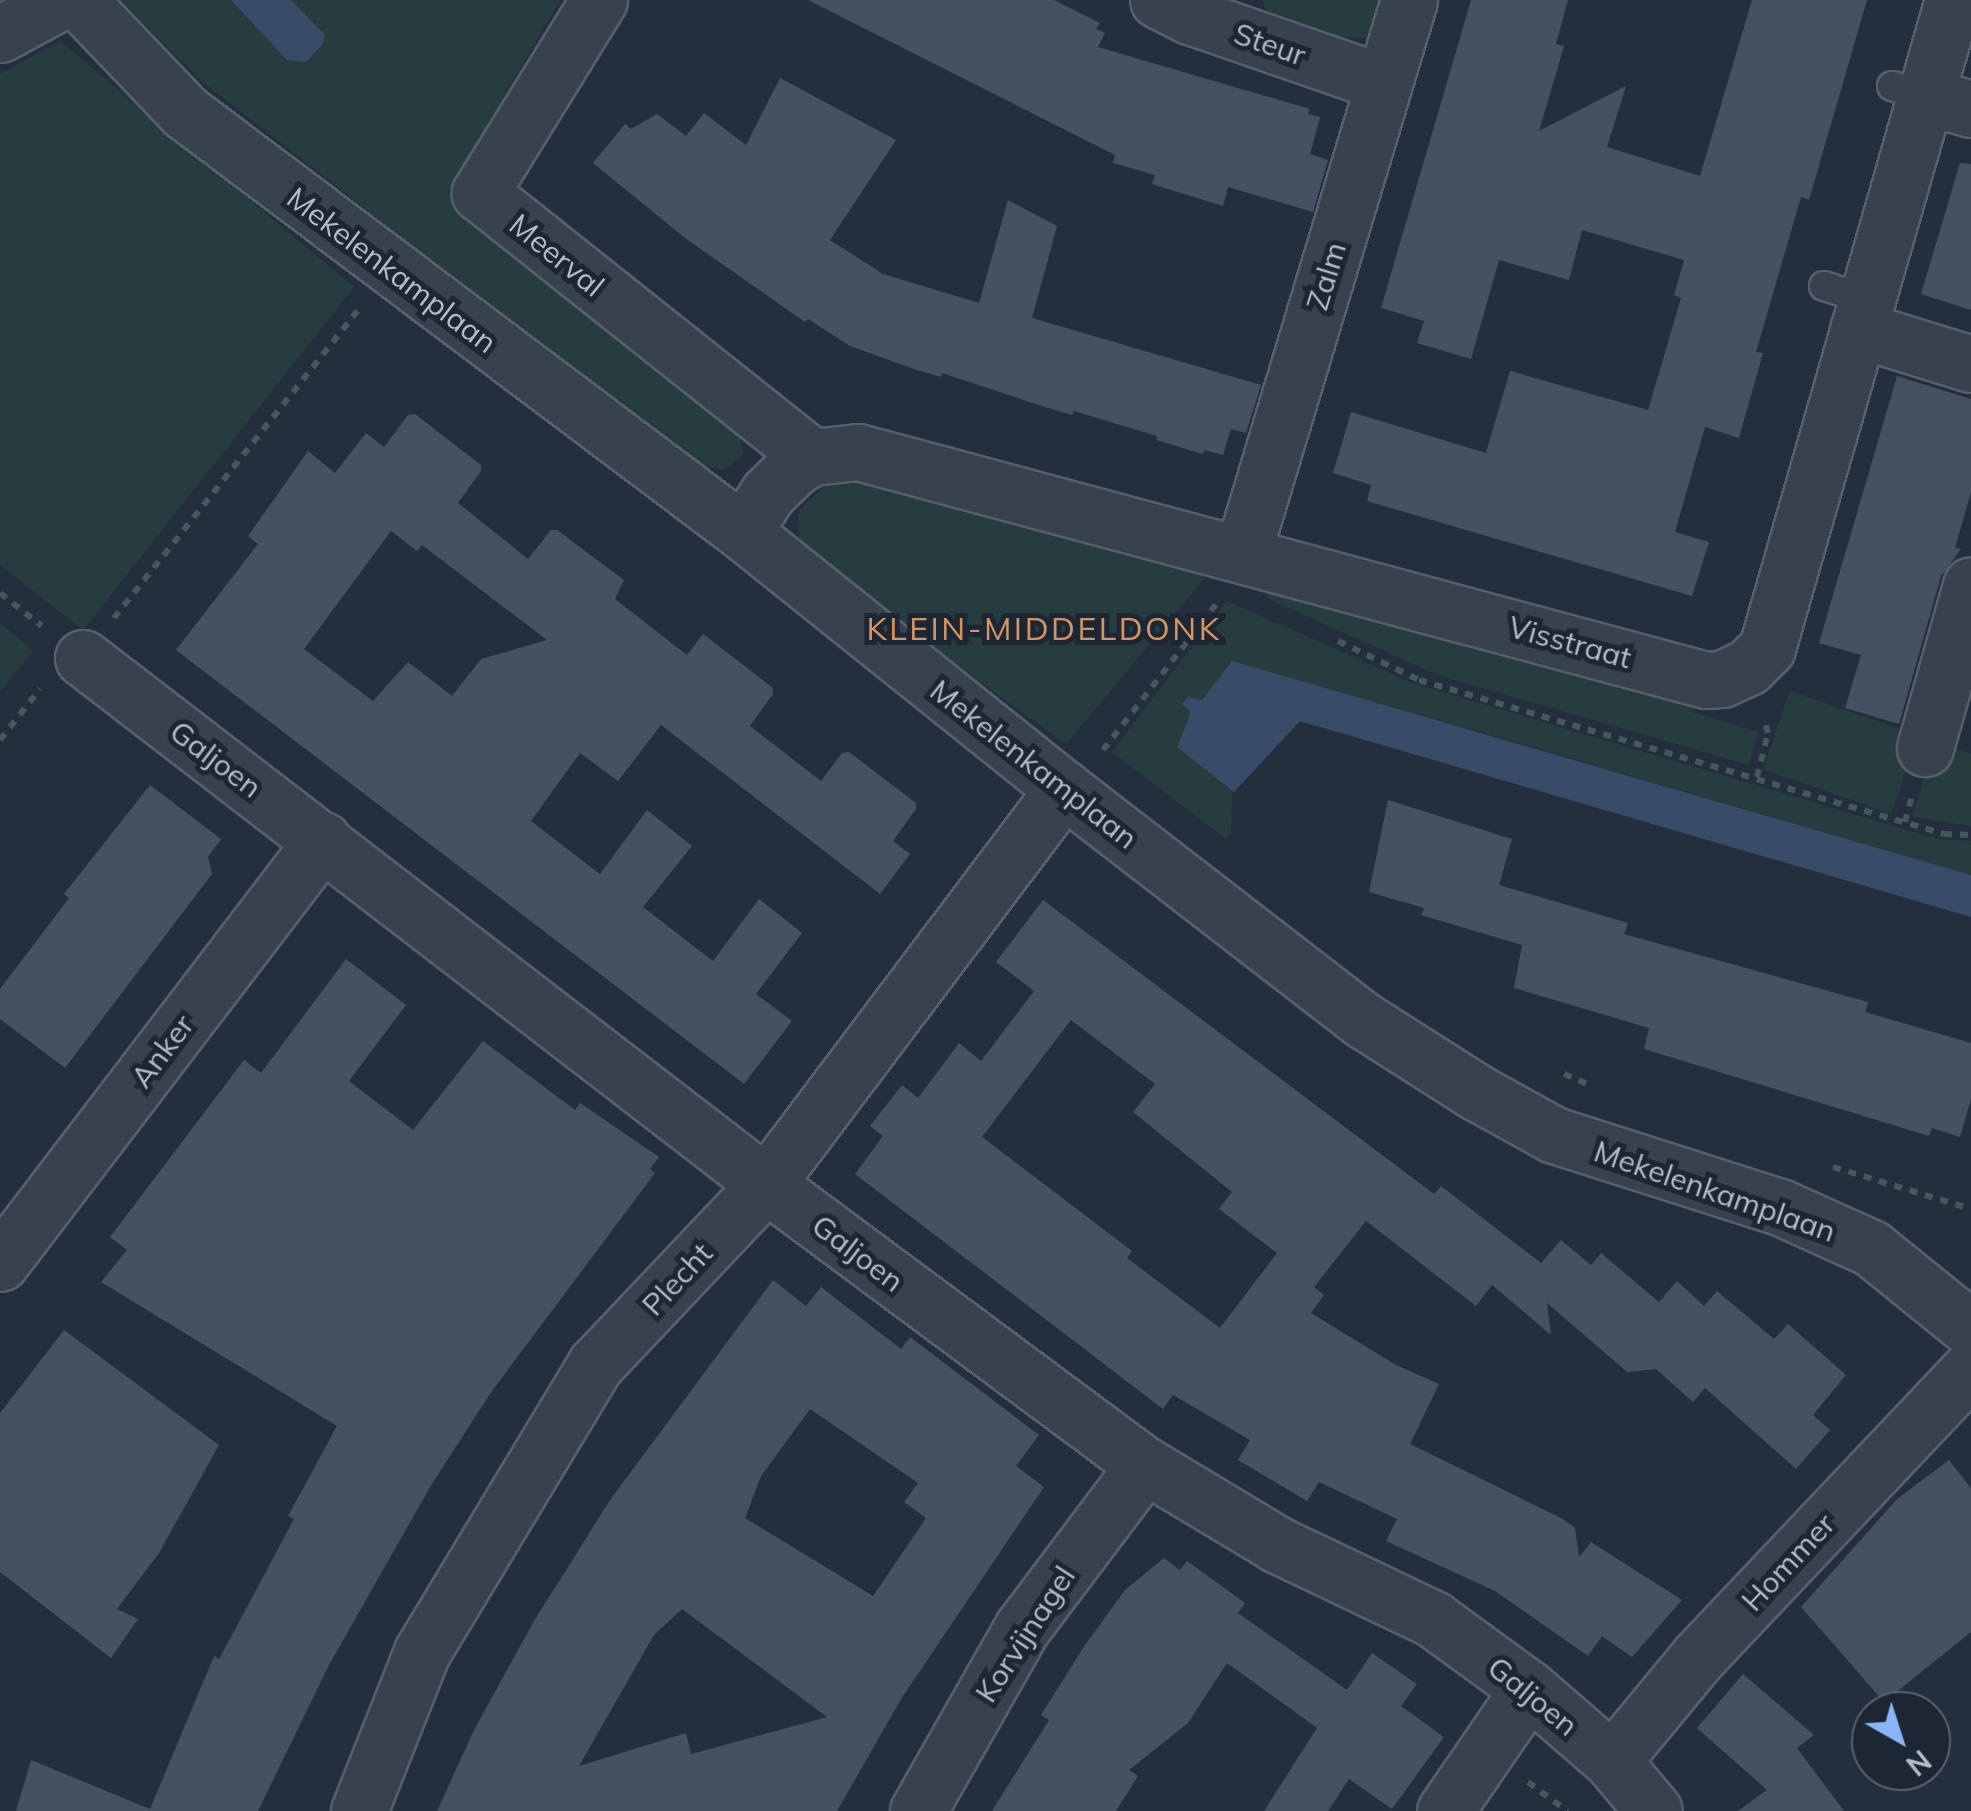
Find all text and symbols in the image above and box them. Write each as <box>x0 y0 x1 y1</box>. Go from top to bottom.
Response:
street label: Steur <box>1229 15 1311 73</box>
street label: Mekelenkamplaan <box>280 180 504 360</box>
street label: Meerval <box>503 206 611 304</box>
street label: Zalm <box>1299 238 1353 314</box>
street label: Visstraat <box>1505 608 1635 676</box>
district label: KLEIN-MIDDELDONK <box>866 609 1222 647</box>
street label: Mekelenkamplaan <box>923 672 1145 856</box>
street label: Galjoen <box>163 713 269 805</box>
street label: Anker <box>123 1007 201 1095</box>
street label: Mekelenkamplaan <box>1590 1133 1840 1249</box>
street label: Galjoen <box>805 1207 911 1299</box>
street label: Plecht <box>635 1235 719 1323</box>
street label: Hommer <box>1734 1506 1842 1618</box>
street label: Korvijnagel <box>968 1559 1082 1709</box>
street label: Galjoen <box>1481 1649 1585 1743</box>
north arrow <box>1851 1691 1951 1791</box>
text: N <box>1900 1743 1938 1783</box>

